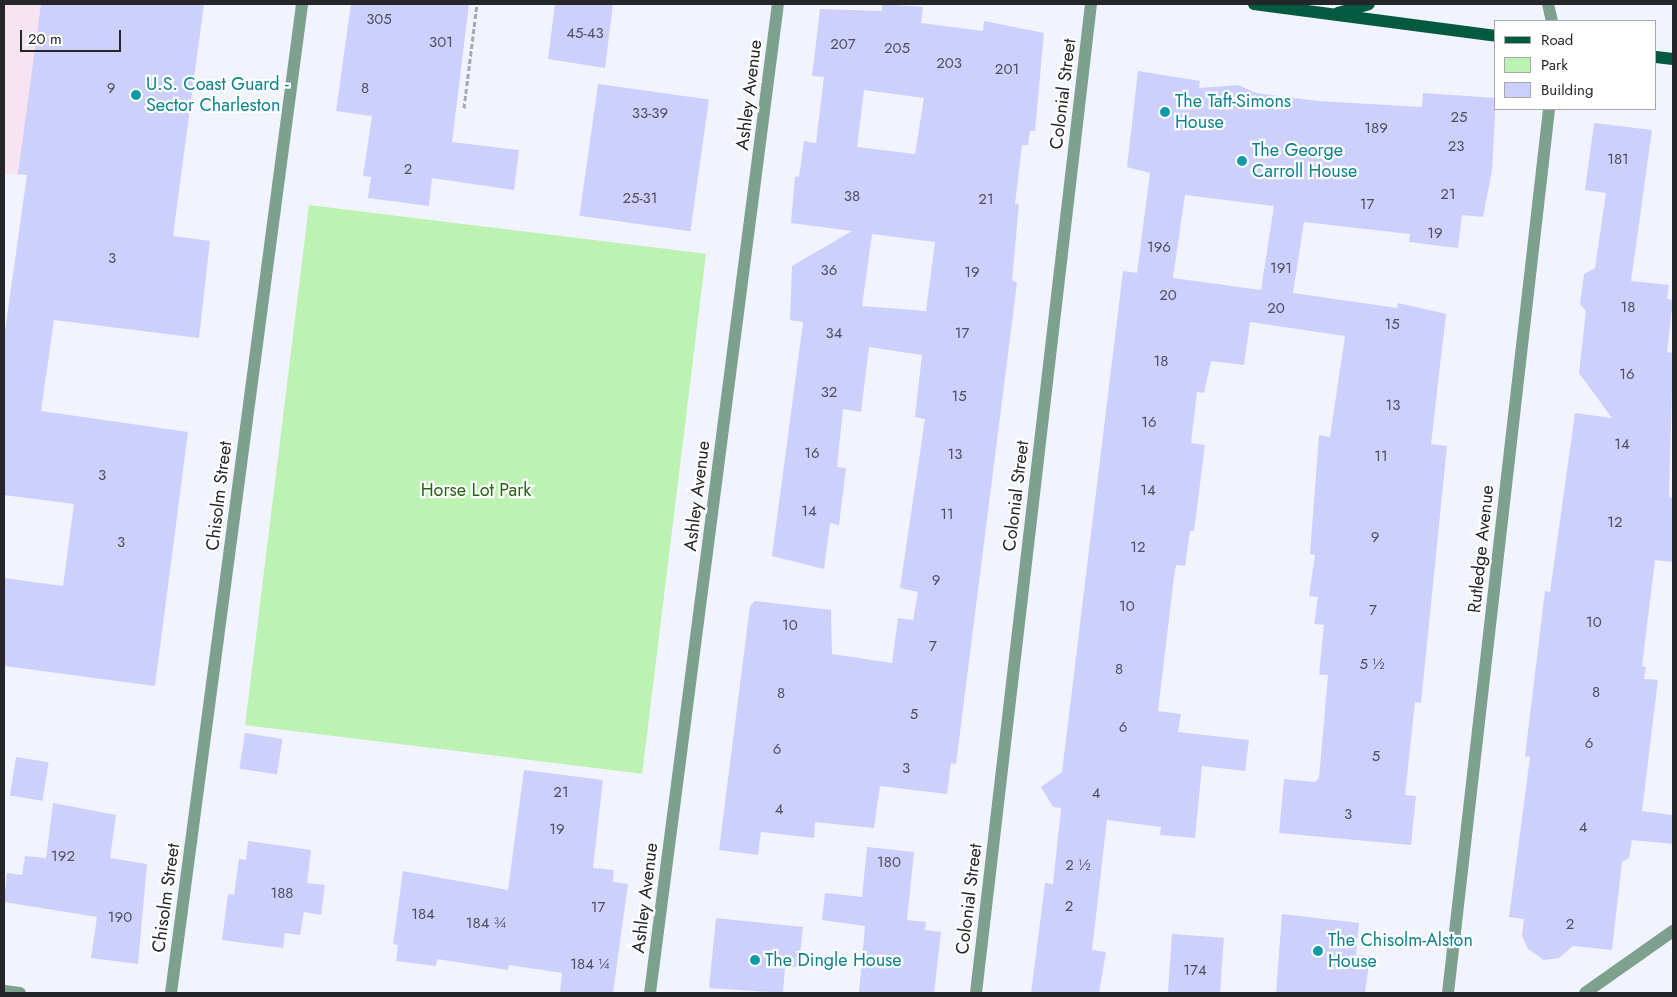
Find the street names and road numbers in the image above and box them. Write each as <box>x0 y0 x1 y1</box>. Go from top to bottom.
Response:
street label: Colonial Street <box>1045 37 1081 151</box>
street label: Ashley Avenue <box>732 39 766 151</box>
street label: Colonial Street <box>998 439 1034 553</box>
street label: Chisolm Street <box>202 440 236 552</box>
street label: Ashley Avenue <box>680 440 714 552</box>
street label: Rutledge Avenue <box>1464 484 1498 614</box>
street label: Chisolm Street <box>148 842 184 954</box>
street label: Ashley Avenue <box>628 842 662 954</box>
street label: Colonial Street <box>951 842 987 956</box>

